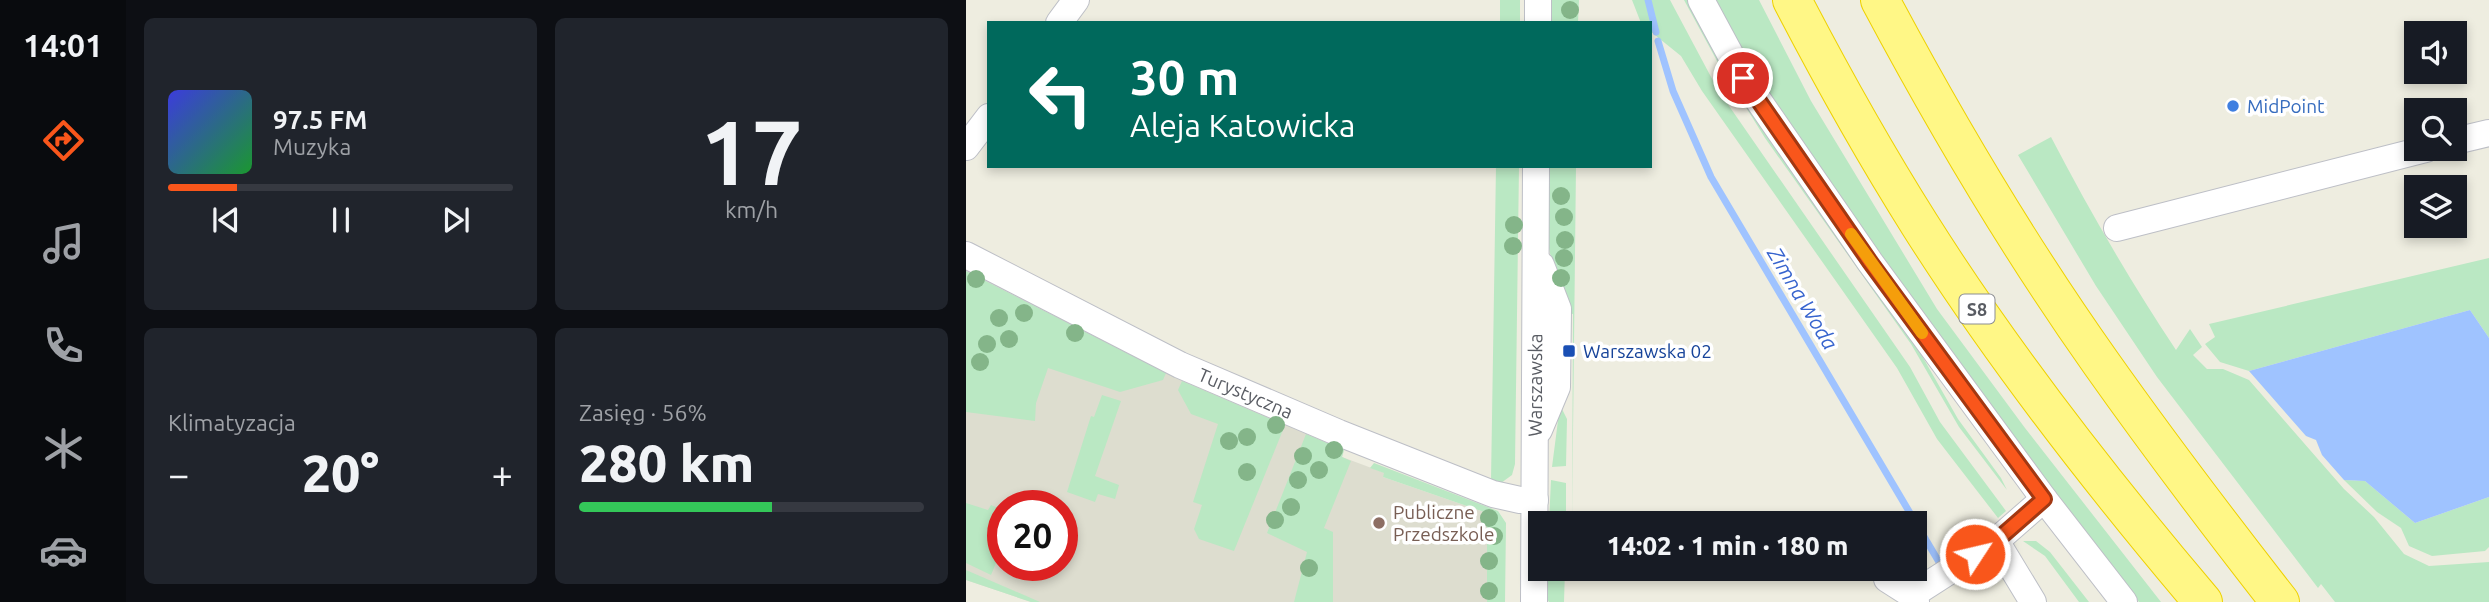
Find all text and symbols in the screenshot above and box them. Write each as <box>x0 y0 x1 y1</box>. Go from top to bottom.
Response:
map controls <box>2404 21 2467 238</box>
button: sound <box>2404 21 2467 84</box>
text: 14:01 <box>23 27 103 63</box>
pin <box>1713 48 1773 108</box>
icon: left <box>1015 49 1106 140</box>
text: 30 m <box>1130 49 1239 104</box>
icon: arrive <box>1724 59 1762 97</box>
place label: MidPoint <box>2247 95 2325 117</box>
marker: MidPoint <box>2225 98 2241 114</box>
button: search <box>2404 98 2467 161</box>
text: 17 <box>700 100 803 202</box>
text: 97.5 FM <box>273 105 367 134</box>
text: Aleja Katowicka <box>1130 107 1356 143</box>
icon: directions <box>39 116 88 165</box>
text: Muzyka <box>273 134 351 159</box>
button: layers <box>2404 175 2467 238</box>
text: km/h <box>725 197 778 222</box>
icon: previous <box>207 201 245 239</box>
icon: pause <box>322 201 360 239</box>
icon: next <box>437 201 475 239</box>
icon: music <box>39 219 88 268</box>
water label: Zimna Woda <box>1762 241 1843 354</box>
road number: S8 <box>1959 295 1994 324</box>
icon: phone <box>39 321 88 370</box>
street label: Warszawska <box>1524 333 1546 437</box>
place label: Warszawska 02 <box>1583 340 1712 362</box>
marker: Warszawska 02 <box>1561 343 1577 359</box>
street label: Turystyczna <box>1195 363 1296 423</box>
text: Zasięg · 56% <box>579 400 707 425</box>
text: Klimatyzacja <box>168 410 296 435</box>
icon: climate <box>39 424 88 473</box>
text: 280 km <box>579 434 754 492</box>
text: 20° <box>302 444 379 502</box>
text: − <box>168 453 189 495</box>
text: + <box>492 453 513 495</box>
speed limit sign: 20 <box>987 490 1078 581</box>
place label: Publiczne Przedszkole <box>1393 501 1495 545</box>
marker: Publiczne Przedszkole <box>1371 515 1387 531</box>
position arrow <box>1938 517 2012 591</box>
icon: car <box>39 526 88 575</box>
text: 14:02 · 1 min · 180 m <box>1607 531 1848 560</box>

